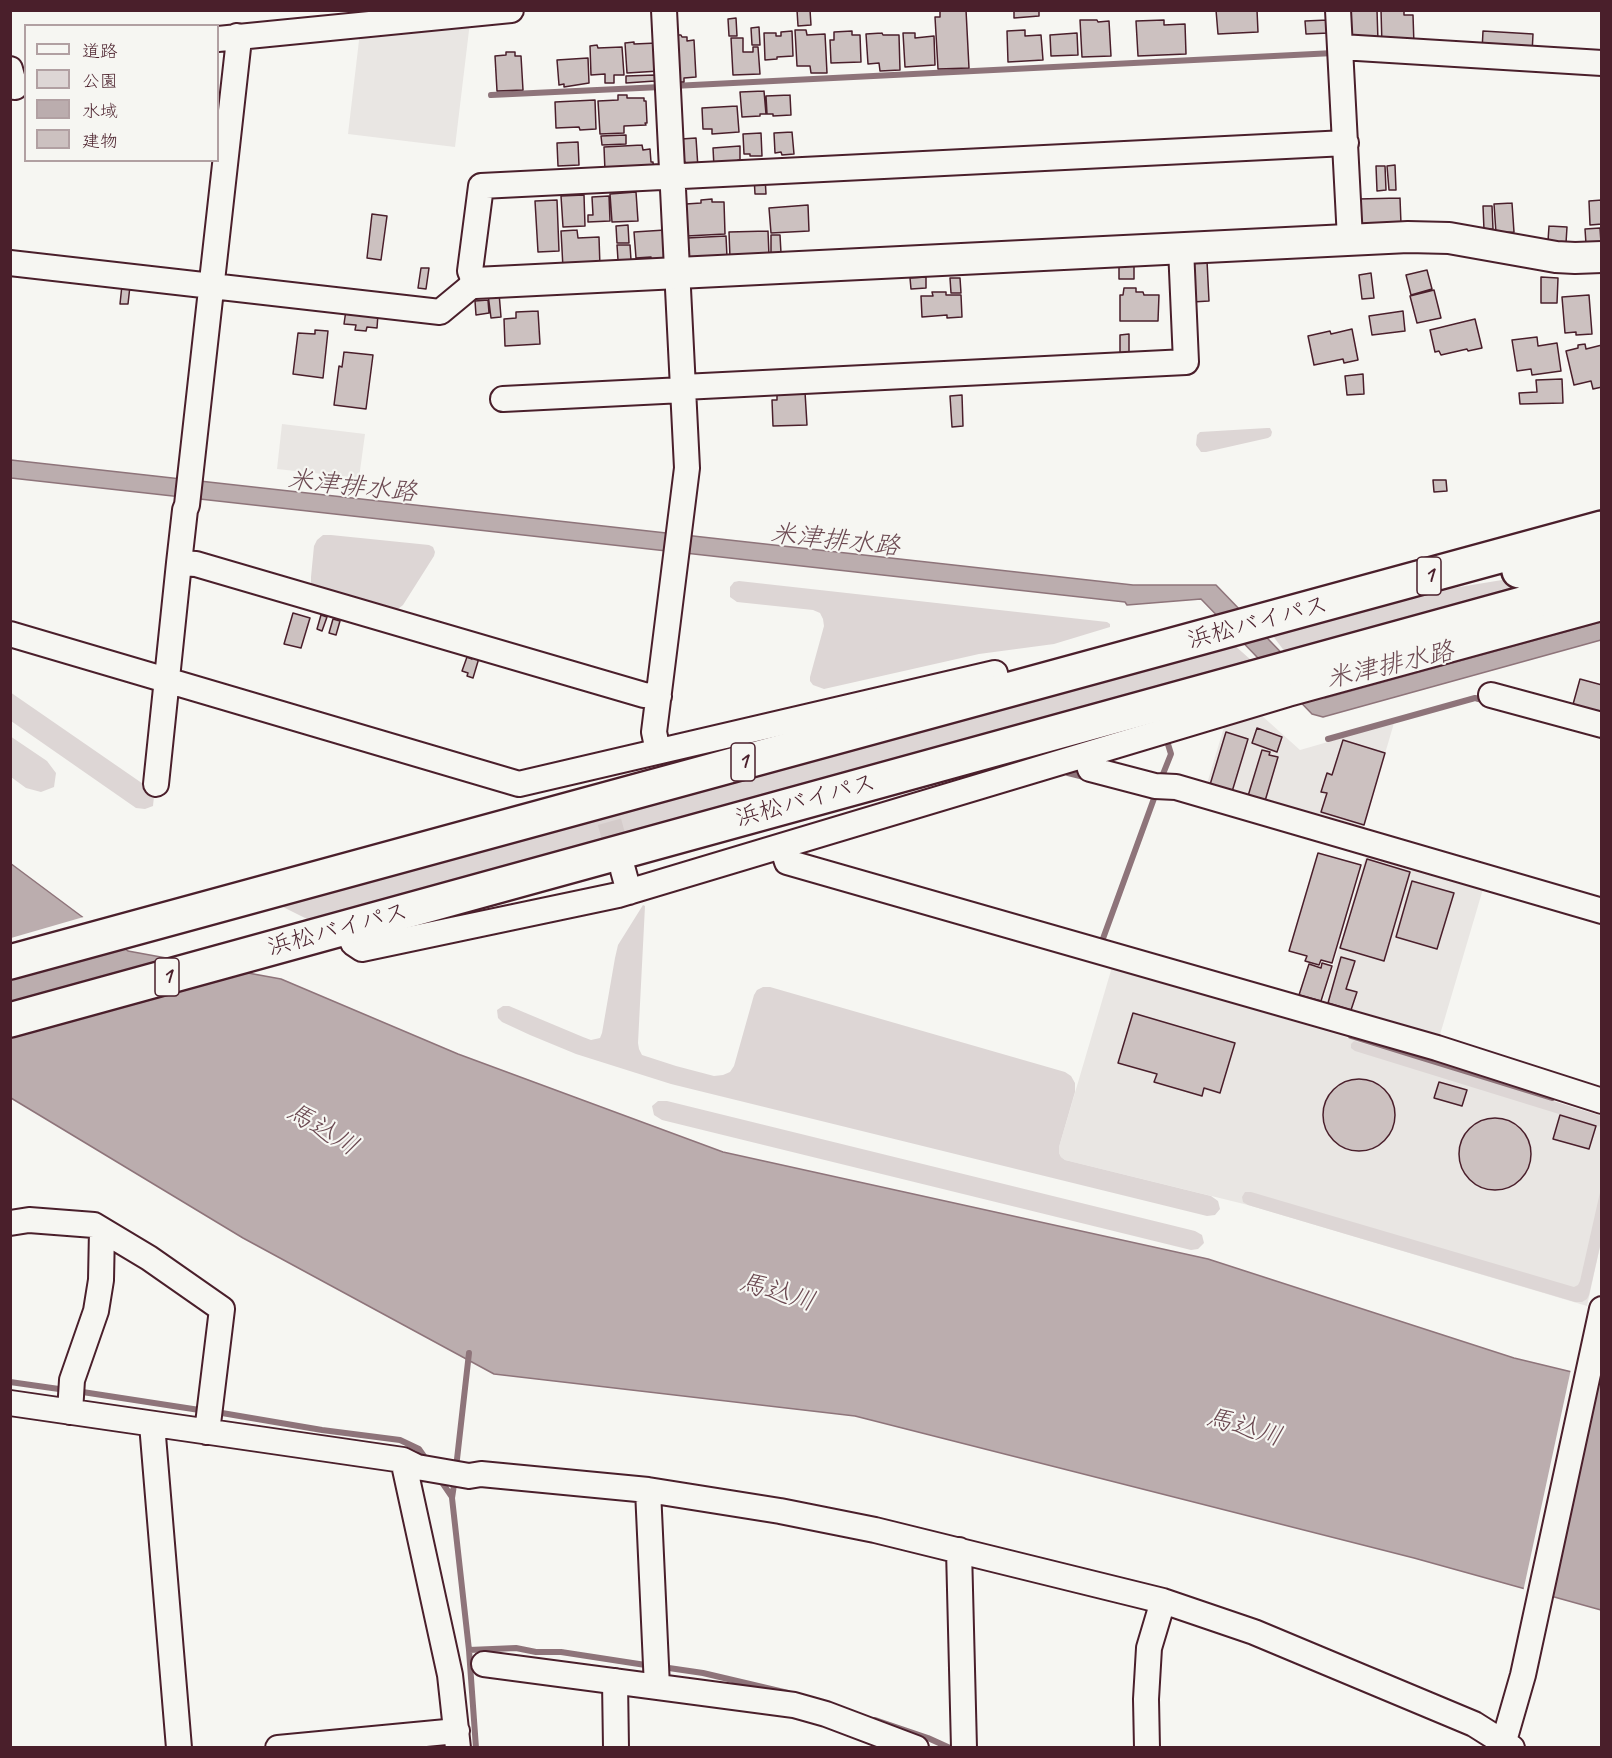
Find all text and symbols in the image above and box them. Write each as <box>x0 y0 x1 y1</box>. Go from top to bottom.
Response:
legend <box>24 24 219 162</box>
text: 道路 <box>82 40 118 62</box>
text: 公園 <box>82 70 118 92</box>
text: 水域 <box>82 100 118 122</box>
text: 建物 <box>82 130 118 152</box>
water label: 米津排水路 <box>286 465 418 509</box>
water label: 米津排水路 <box>769 519 901 563</box>
road number: 1 <box>1417 557 1441 595</box>
street label: 浜松バイパス <box>1185 590 1331 656</box>
water label: 米津排水路 <box>1323 636 1457 696</box>
road number: 1 <box>731 743 755 781</box>
street label: 浜松バイパス <box>733 768 879 834</box>
street label: 浜松バイパス <box>265 897 411 963</box>
road number: 1 <box>155 958 179 996</box>
water label: 馬込川 <box>281 1097 363 1163</box>
water label: 馬込川 <box>735 1267 819 1319</box>
water label: 馬込川 <box>1202 1402 1286 1454</box>

